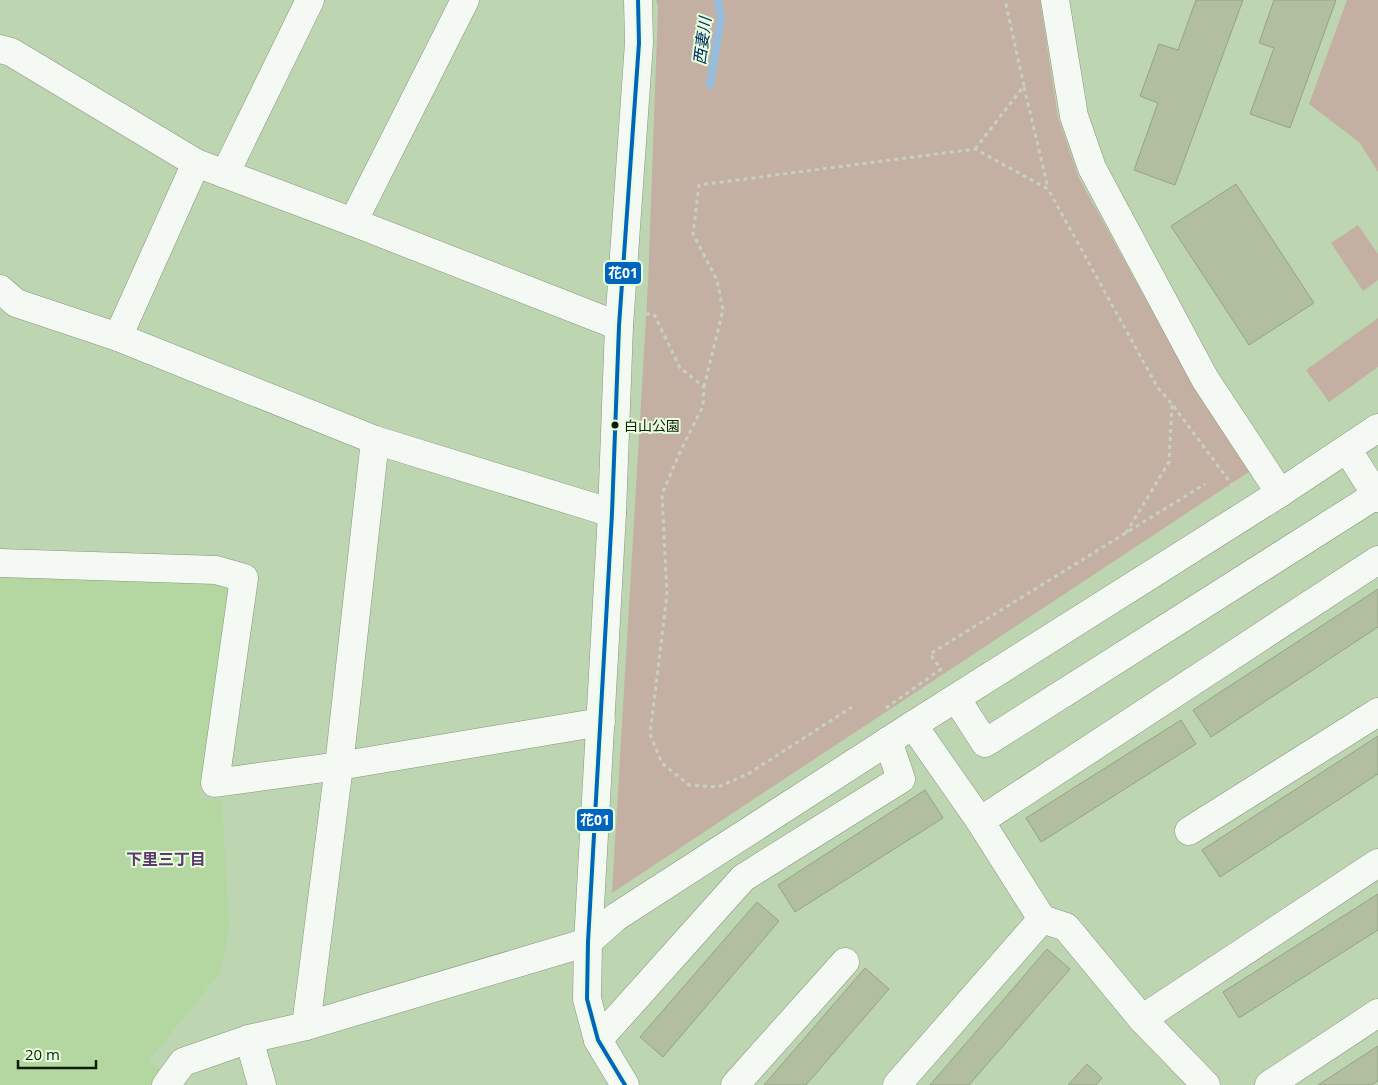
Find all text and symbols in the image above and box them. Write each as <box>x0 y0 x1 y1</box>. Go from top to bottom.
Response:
water label: 西妻川 <box>688 14 716 66</box>
line badge: 花01 <box>604 261 642 285</box>
text: 花01 <box>608 263 638 282</box>
place label: 白山公園 <box>624 416 680 435</box>
marker: 白山公園 <box>610 420 620 430</box>
line badge: 花01 <box>576 808 614 832</box>
text: 花01 <box>580 810 610 829</box>
district label: 下里三丁目 <box>126 848 206 870</box>
scale bar <box>18 1038 95 1070</box>
text: 20 m <box>25 1044 60 1064</box>

